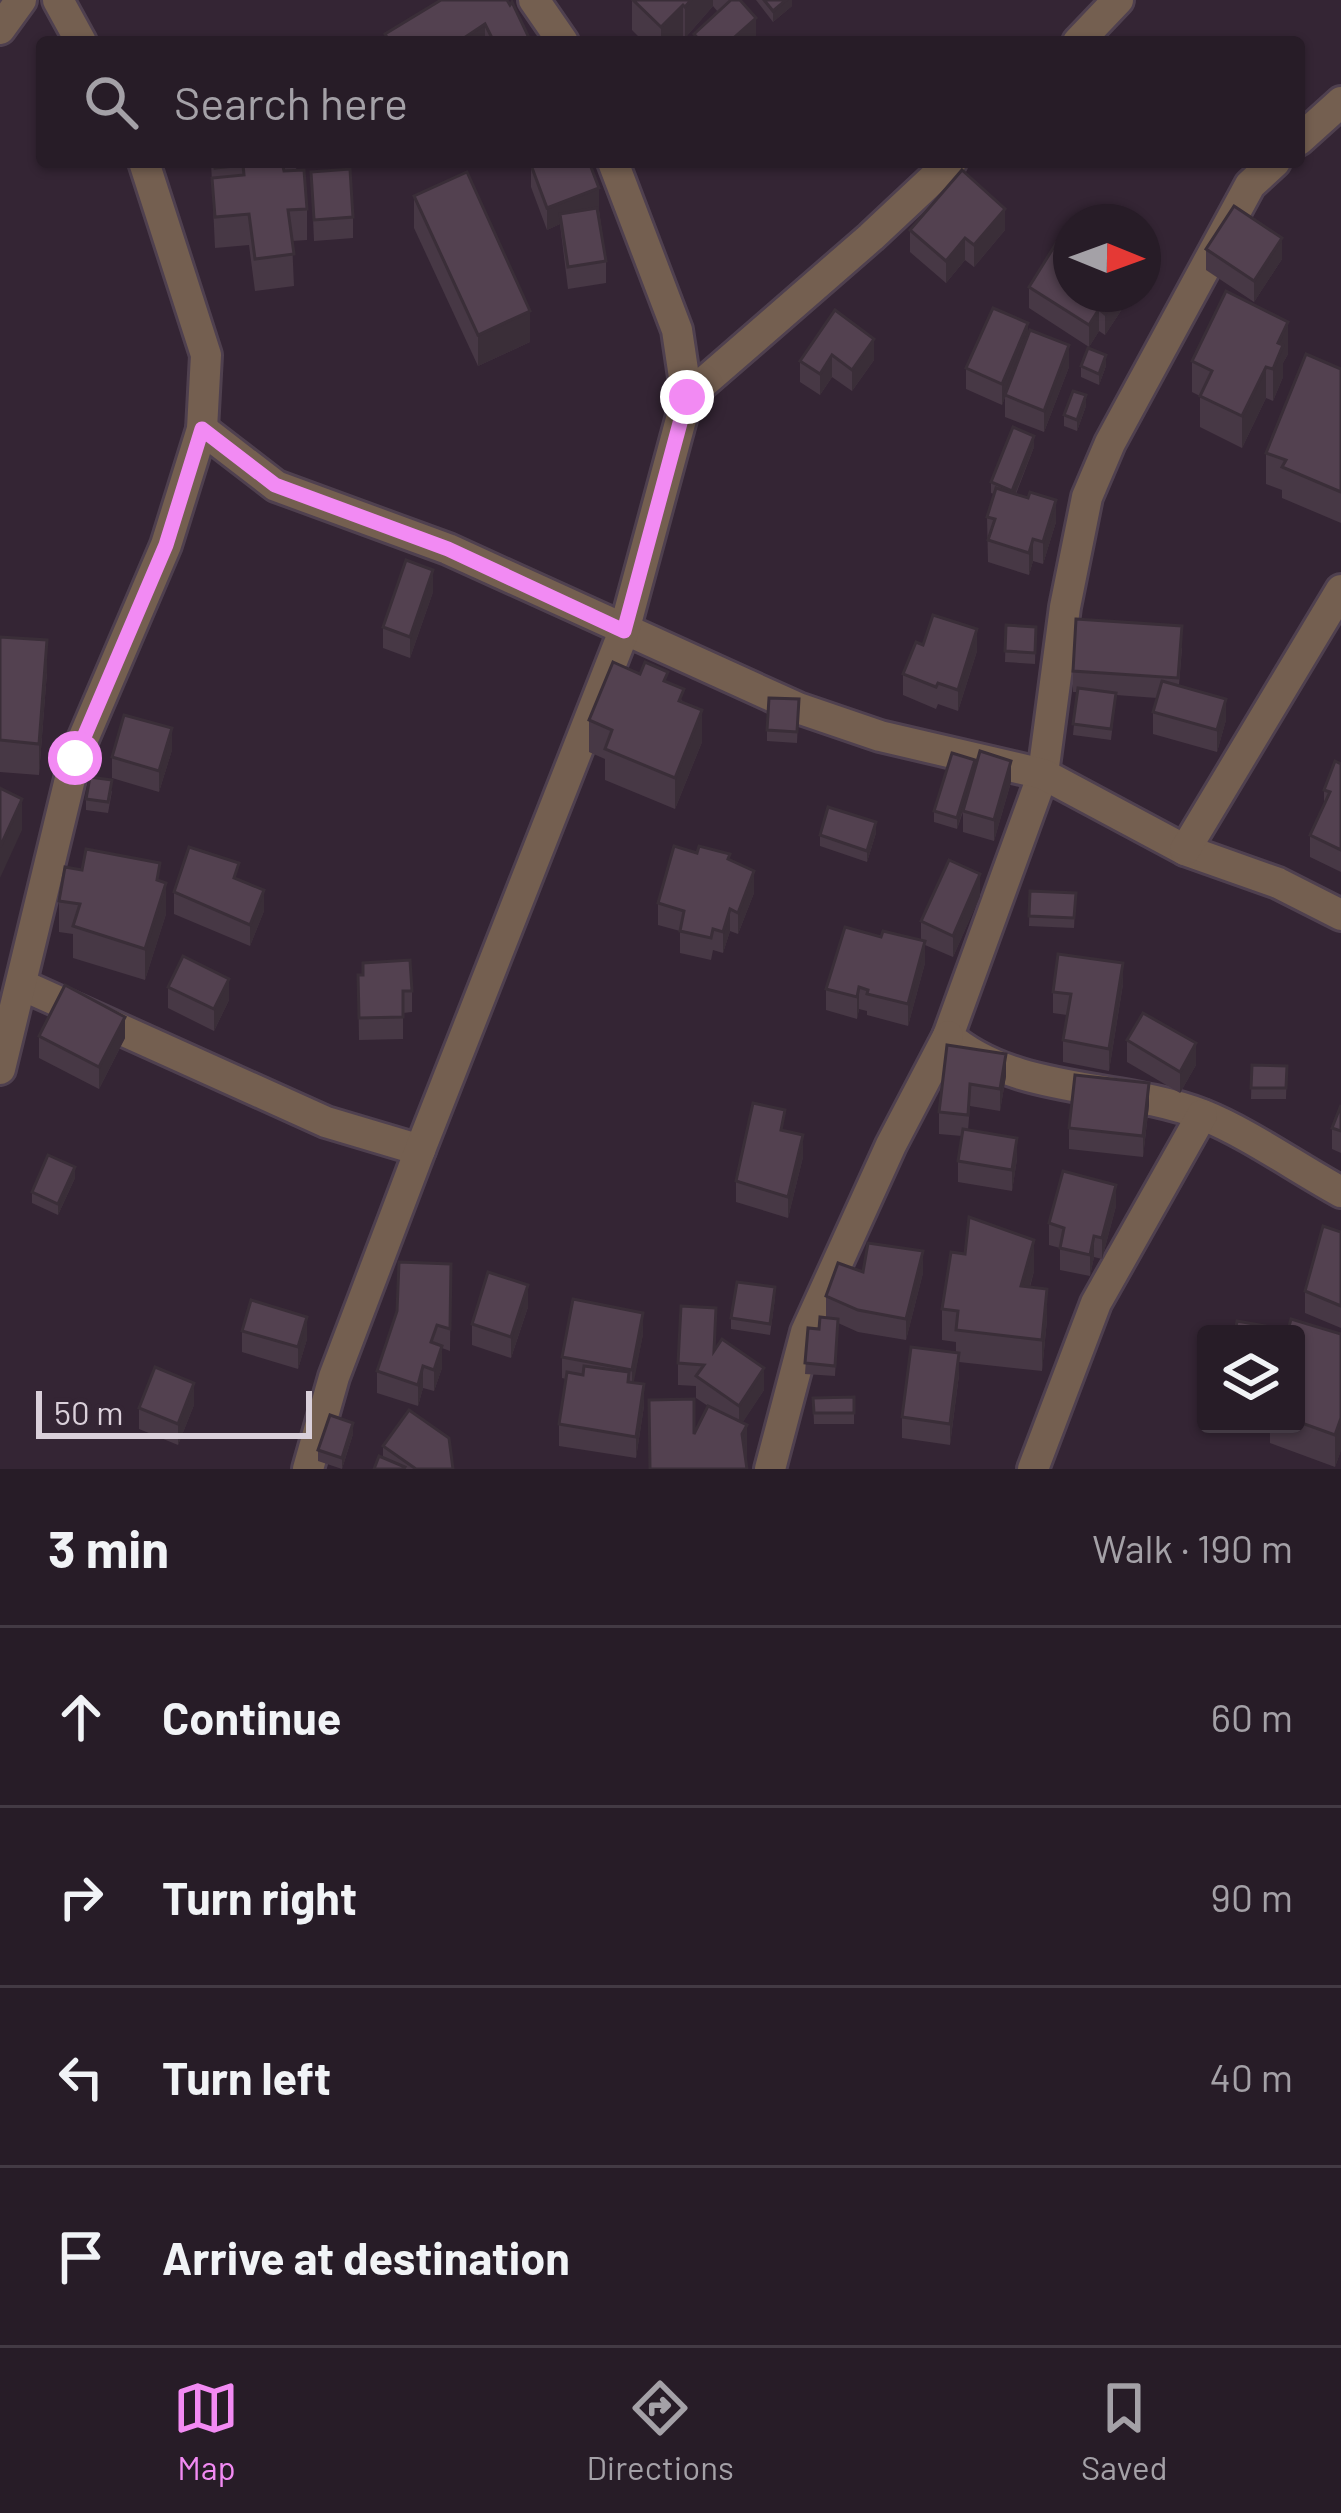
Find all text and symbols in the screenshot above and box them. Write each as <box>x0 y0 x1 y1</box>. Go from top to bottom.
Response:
search box <box>36 36 1305 168</box>
icon: search <box>78 69 144 135</box>
text: Search here <box>174 75 408 129</box>
north arrow <box>1053 204 1161 312</box>
route end <box>660 370 714 424</box>
route start <box>48 731 102 785</box>
map controls <box>1197 1325 1305 1433</box>
button: layers <box>1197 1325 1305 1433</box>
scale bar <box>36 1385 312 1438</box>
text: 50 m <box>54 1392 124 1432</box>
text: 3 min <box>48 1517 169 1578</box>
text: Walk · 190 m <box>1092 1524 1293 1571</box>
icon: ahead <box>48 1684 114 1750</box>
text: Continue <box>162 1690 341 1744</box>
text: 60 m <box>1211 1693 1293 1740</box>
icon: right <box>48 1864 114 1930</box>
text: Turn right <box>162 1870 357 1924</box>
text: 90 m <box>1211 1873 1293 1920</box>
icon: left <box>48 2044 114 2110</box>
text: Turn left <box>162 2050 331 2104</box>
text: 40 m <box>1209 2053 1293 2100</box>
icon: arrive <box>48 2224 114 2290</box>
text: Arrive at destination <box>162 2230 570 2284</box>
tab: Map <box>173 2375 239 2487</box>
tab: Directions <box>586 2375 734 2487</box>
tab: Saved <box>1081 2375 1168 2487</box>

